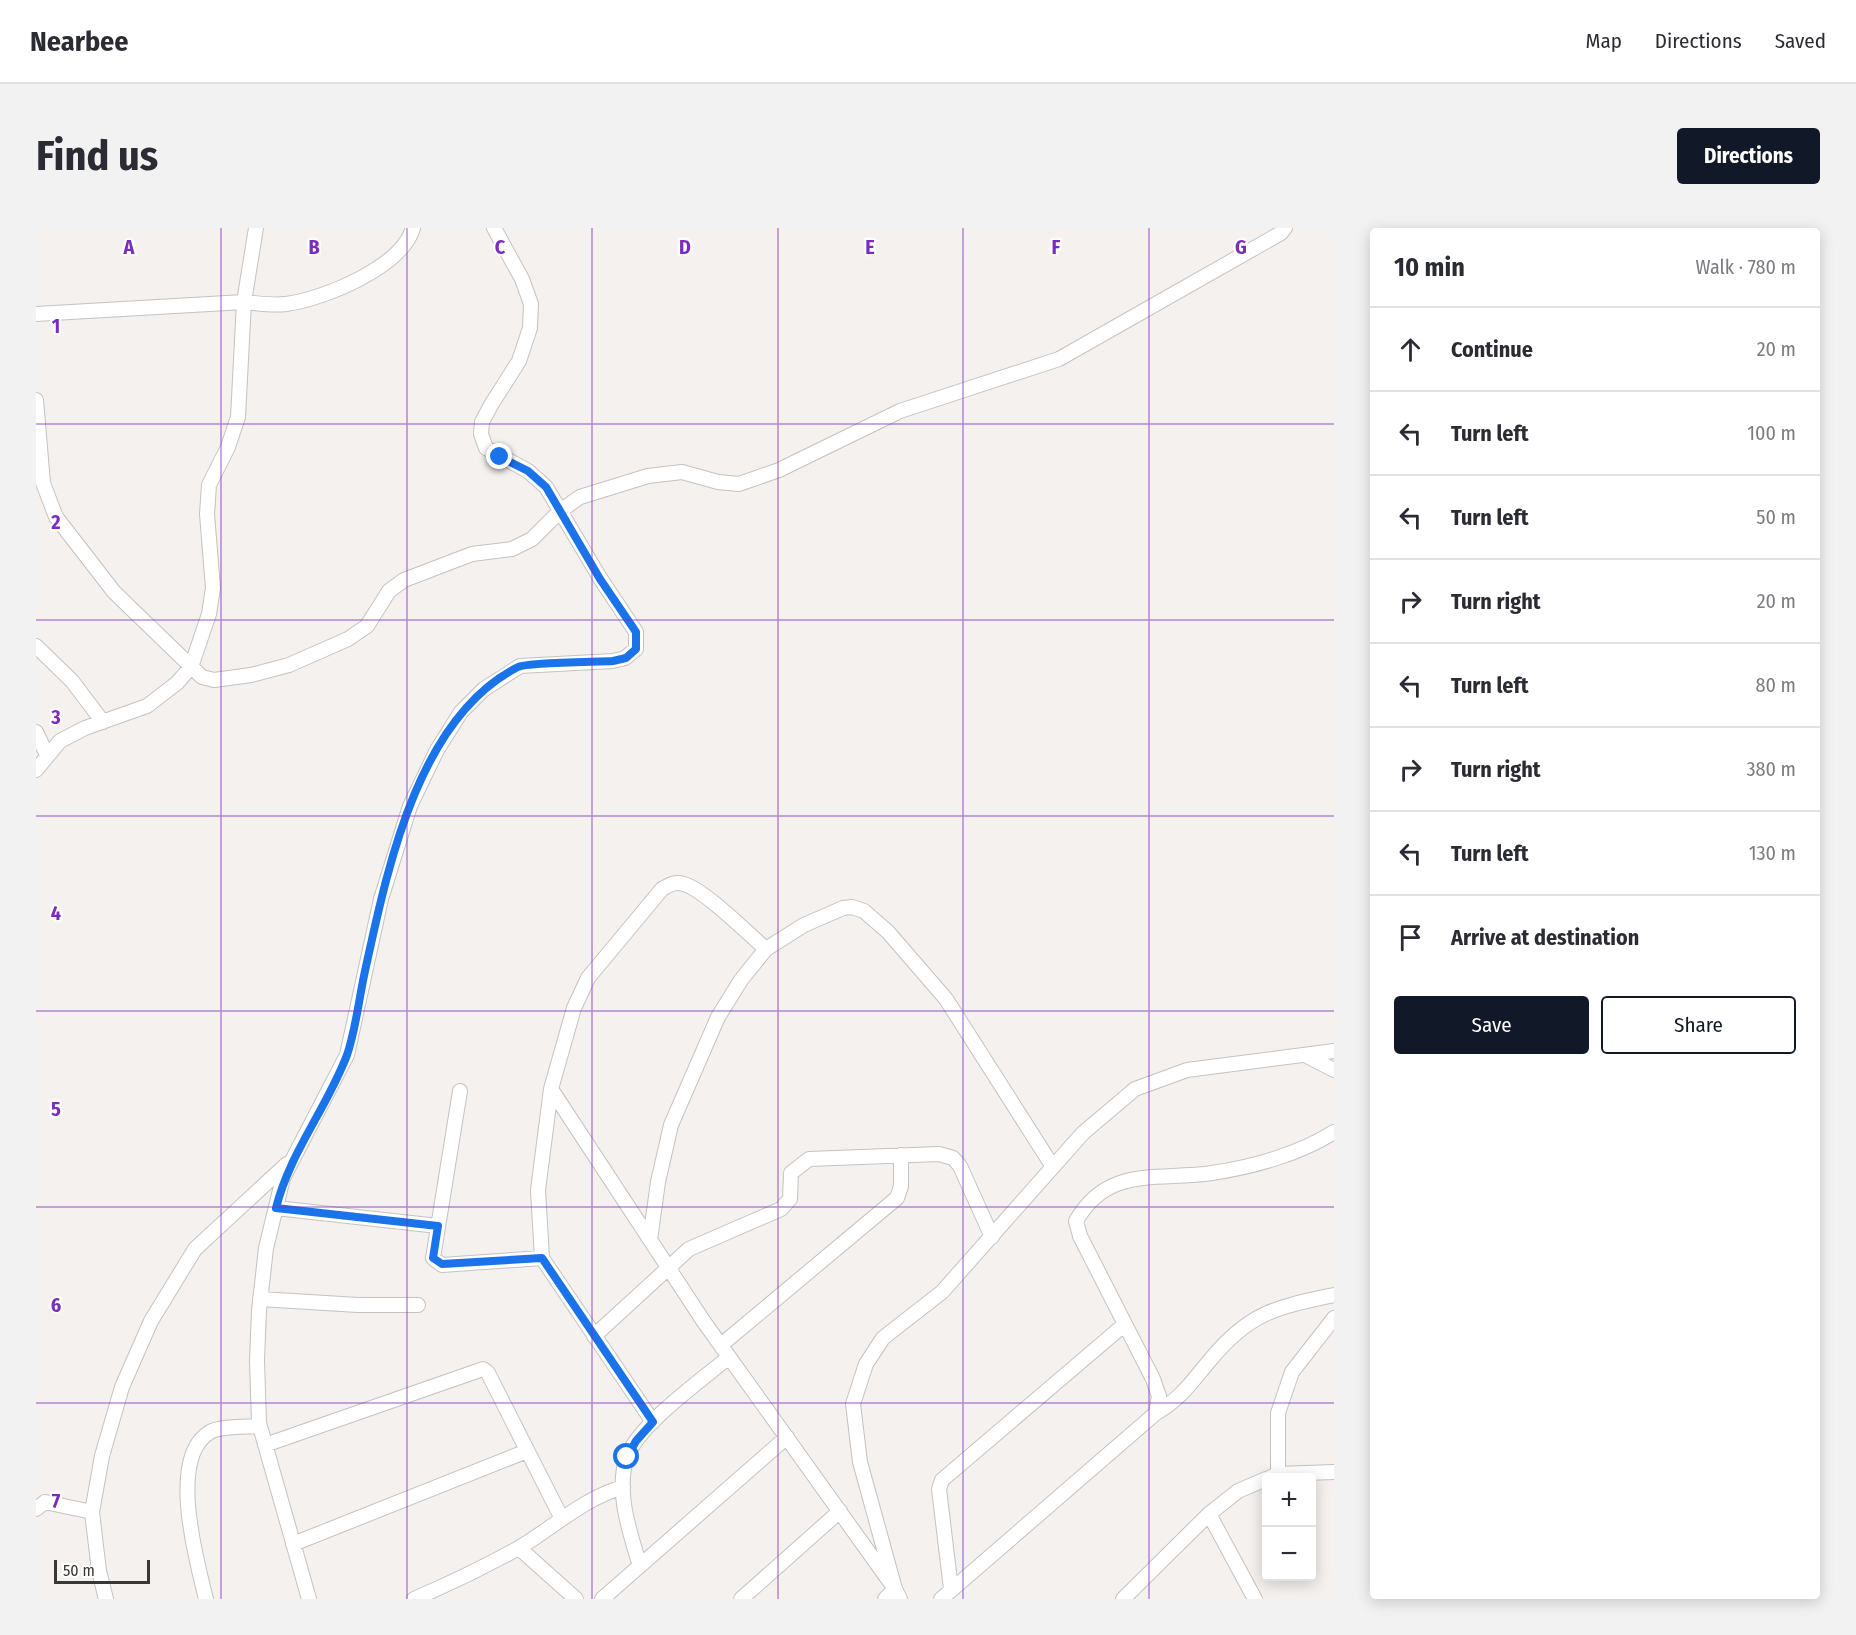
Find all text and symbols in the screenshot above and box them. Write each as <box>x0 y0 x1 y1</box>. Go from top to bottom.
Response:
text: Nearbee <box>30 25 129 58</box>
text: Map <box>1585 28 1622 54</box>
text: Directions <box>1655 28 1742 54</box>
text: Saved <box>1775 28 1826 54</box>
button: Directions <box>1677 128 1820 184</box>
text: Find us <box>36 131 158 181</box>
text: A <box>123 235 136 259</box>
text: B <box>308 235 320 259</box>
text: C <box>495 235 506 259</box>
text: D <box>679 235 691 259</box>
text: E <box>865 235 875 259</box>
text: F <box>1052 235 1061 259</box>
text: G <box>1235 235 1247 259</box>
text: 10 min <box>1394 252 1465 283</box>
text: Walk · 780 m <box>1696 255 1796 279</box>
text: 1 <box>52 314 60 338</box>
icon: ahead <box>1394 333 1427 366</box>
text: Continue <box>1451 336 1533 363</box>
text: 20 m <box>1757 337 1796 361</box>
icon: left <box>1394 417 1427 450</box>
text: Turn left <box>1451 420 1529 447</box>
text: 100 m <box>1747 421 1796 445</box>
route end <box>486 443 512 469</box>
icon: left <box>1394 501 1427 534</box>
text: Turn left <box>1451 504 1529 531</box>
text: 50 m <box>1756 505 1796 529</box>
text: 2 <box>50 510 61 534</box>
icon: right <box>1394 585 1427 618</box>
text: Turn right <box>1451 588 1540 615</box>
text: 20 m <box>1757 589 1796 613</box>
icon: left <box>1394 669 1427 702</box>
text: Turn left <box>1451 672 1529 699</box>
text: 80 m <box>1756 673 1796 697</box>
text: 3 <box>50 705 61 729</box>
icon: right <box>1394 753 1427 786</box>
text: Turn right <box>1451 756 1540 783</box>
text: 380 m <box>1746 757 1796 781</box>
icon: left <box>1394 837 1427 870</box>
text: Turn left <box>1451 840 1529 867</box>
text: 130 m <box>1749 841 1796 865</box>
text: 4 <box>51 901 61 925</box>
icon: arrive <box>1394 921 1427 954</box>
text: Arrive at destination <box>1451 924 1639 951</box>
button: Save <box>1394 996 1589 1054</box>
button: Share <box>1601 996 1796 1054</box>
text: 5 <box>51 1097 61 1121</box>
text: 6 <box>51 1293 61 1317</box>
route start <box>613 1443 639 1469</box>
map controls <box>1262 1473 1316 1581</box>
button: + <box>1262 1473 1316 1527</box>
text: 7 <box>52 1489 61 1513</box>
button: − <box>1262 1527 1316 1581</box>
scale bar <box>54 1557 150 1584</box>
text: 50 m <box>63 1561 95 1580</box>

